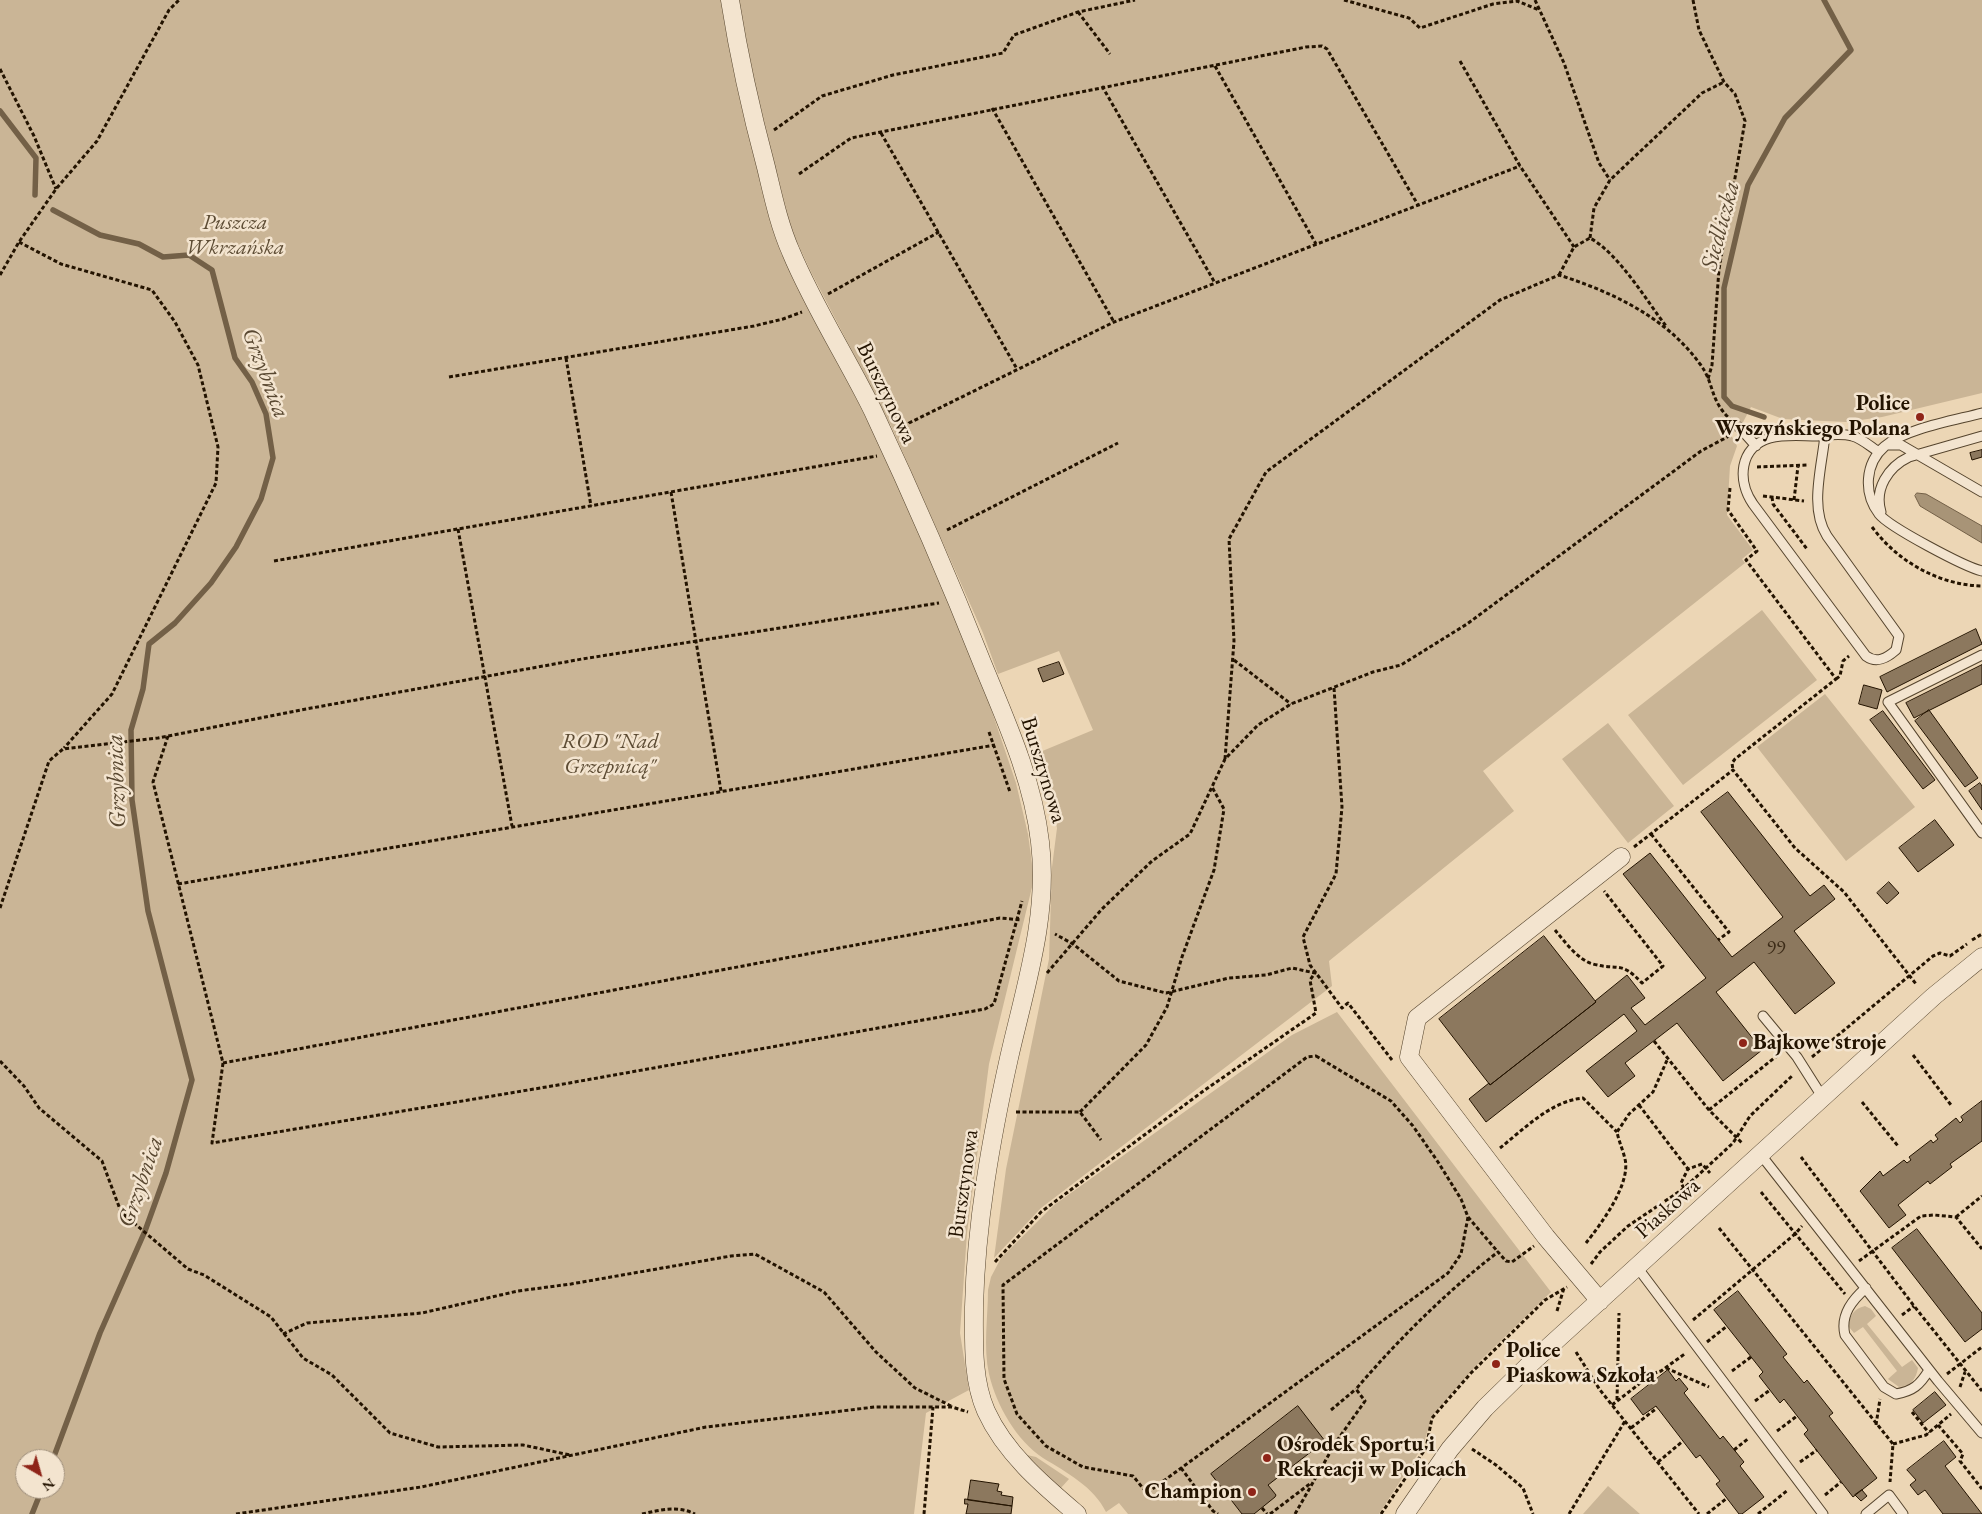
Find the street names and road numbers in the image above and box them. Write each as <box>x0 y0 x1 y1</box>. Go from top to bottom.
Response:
street label: Bursztynowa <box>850 338 922 448</box>
street label: Bursztynowa <box>1014 714 1072 826</box>
street label: Bursztynowa <box>943 1128 985 1240</box>
street label: Piaskowa <box>1630 1173 1706 1245</box>

